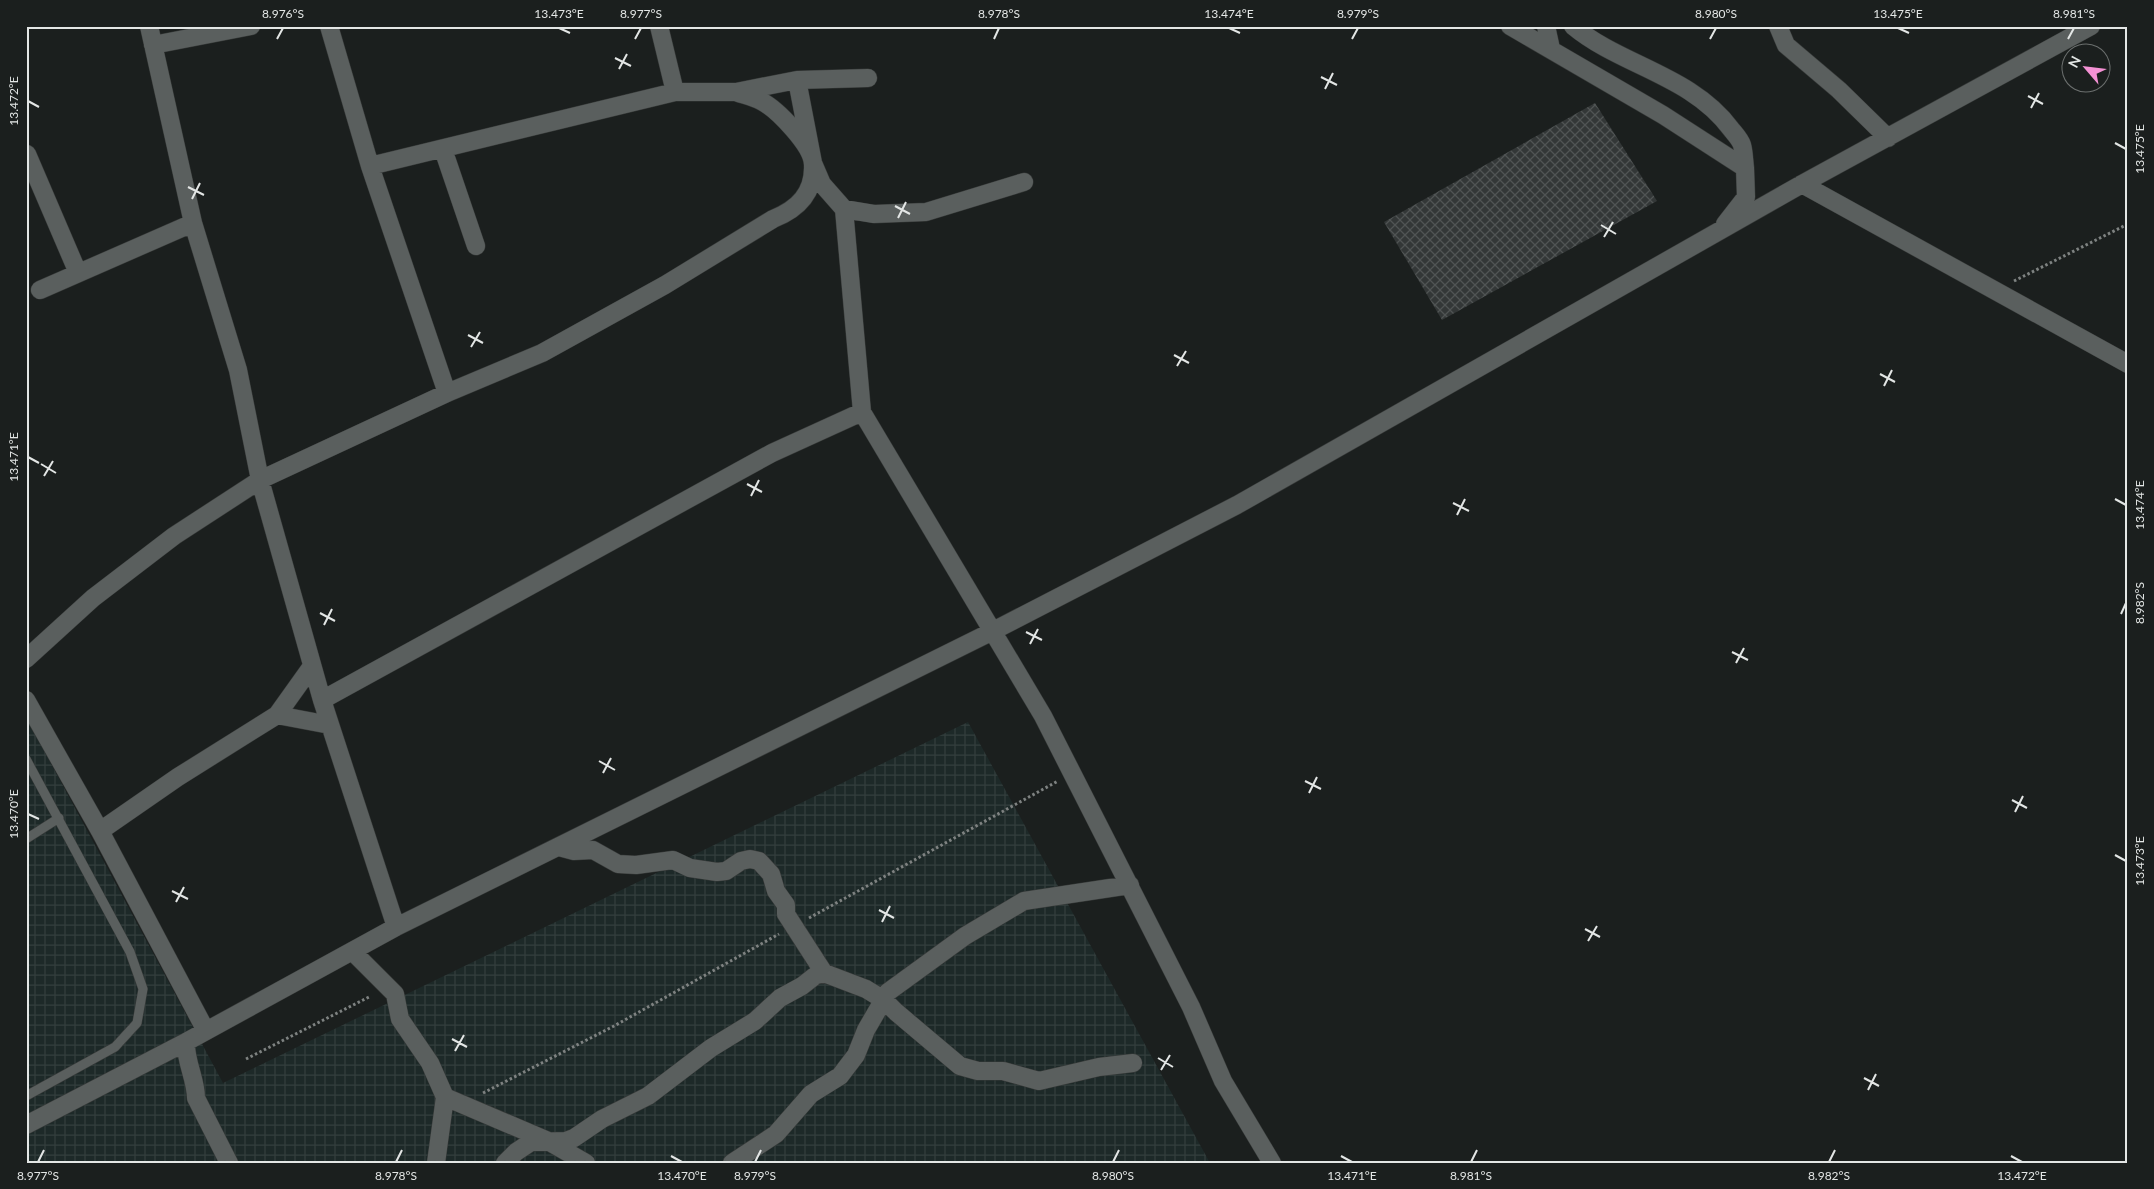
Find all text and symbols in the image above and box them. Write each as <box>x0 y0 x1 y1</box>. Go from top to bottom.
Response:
text: 8.976°S <box>262 6 304 21</box>
text: 13.473°E <box>534 6 584 21</box>
text: 8.977°S <box>620 6 662 21</box>
text: 8.978°S <box>978 6 1020 21</box>
text: 13.474°E <box>1204 6 1254 21</box>
text: 8.979°S <box>1337 6 1379 21</box>
text: 8.980°S <box>1695 6 1737 21</box>
text: 13.475°E <box>1873 6 1923 21</box>
text: 8.981°S <box>2053 6 2095 21</box>
north arrow <box>2062 42 2112 92</box>
text: N <box>2064 53 2084 70</box>
text: 13.472°E <box>6 76 21 126</box>
text: 13.475°E <box>2132 124 2147 174</box>
text: 13.471°E <box>6 432 21 482</box>
text: 13.474°E <box>2132 480 2147 530</box>
text: 8.982°S <box>2132 582 2147 624</box>
text: 13.470°E <box>6 789 21 839</box>
text: 13.473°E <box>2132 836 2147 886</box>
text: 8.977°S <box>17 1168 59 1183</box>
text: 8.978°S <box>375 1168 417 1183</box>
text: 13.470°E <box>657 1168 707 1183</box>
text: 8.979°S <box>734 1168 776 1183</box>
text: 8.980°S <box>1092 1168 1134 1183</box>
text: 13.471°E <box>1327 1168 1377 1183</box>
text: 8.981°S <box>1450 1168 1492 1183</box>
text: 8.982°S <box>1808 1168 1850 1183</box>
text: 13.472°E <box>1997 1168 2047 1183</box>

